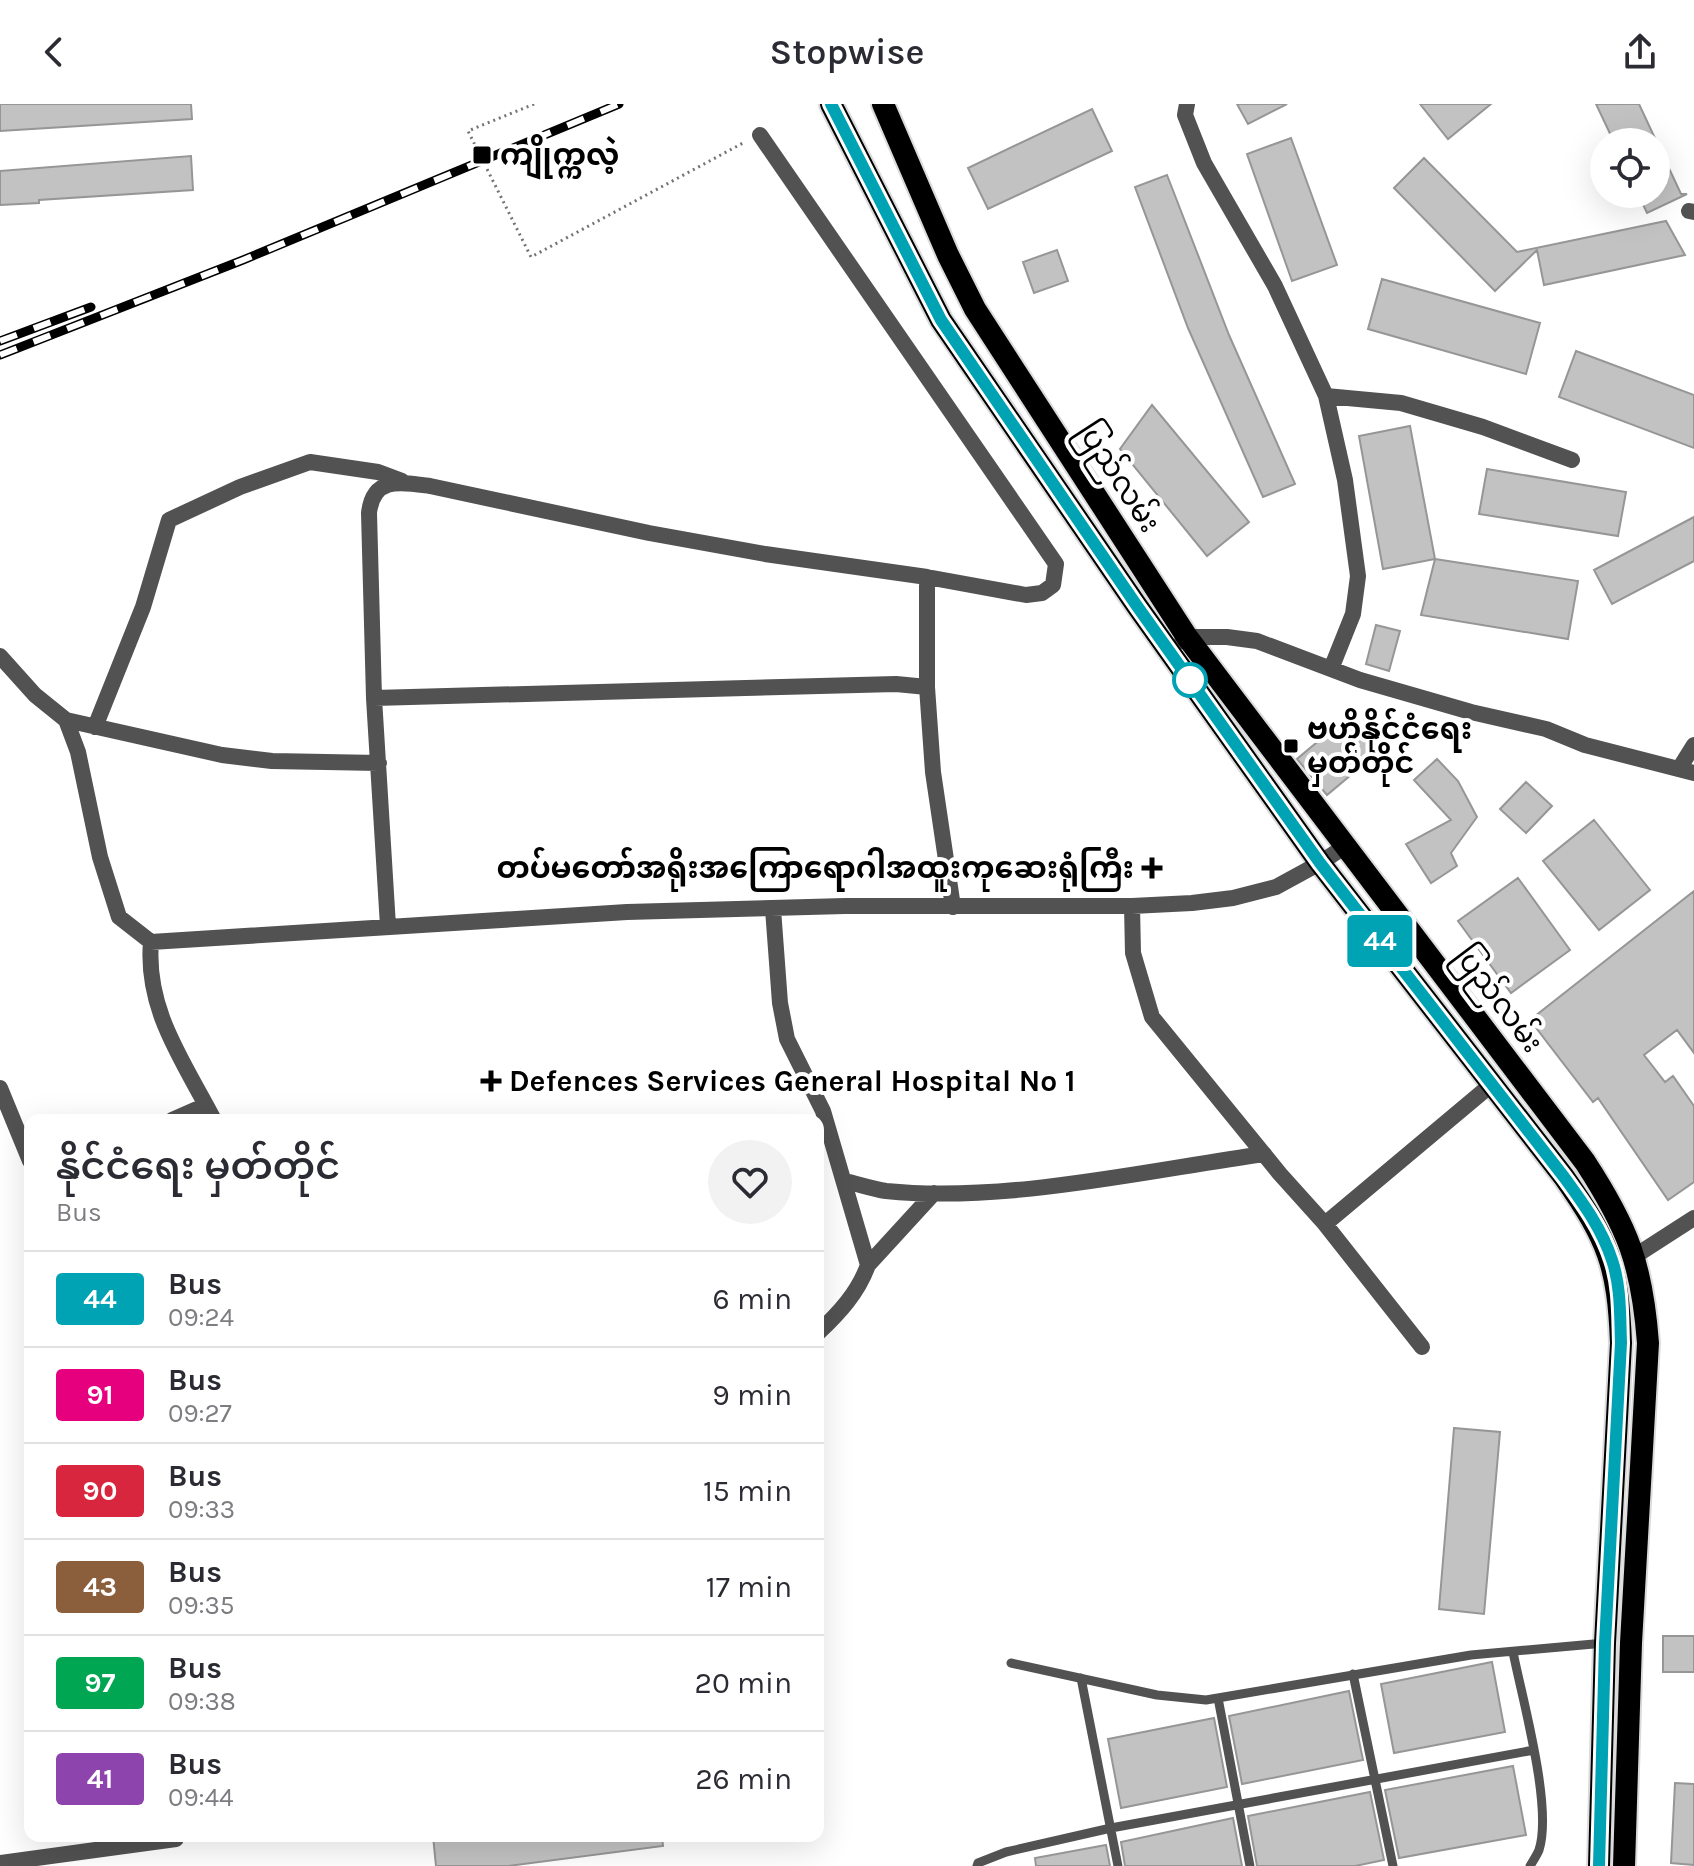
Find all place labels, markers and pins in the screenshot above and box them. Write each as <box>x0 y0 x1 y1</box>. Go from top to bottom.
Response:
place label: ကျိုက္ကလဲ့ <box>500 134 619 180</box>
marker: ကျိုက္ကလဲ့ <box>471 144 493 166</box>
unlabelled marker <box>1173 663 1207 697</box>
place label: ဗဟိုနိုင်ငံရေး မှတ်တိုင် <box>1307 708 1472 787</box>
marker: ဗဟိုနိုင်ငံရေး မှတ်တိုင် <box>1282 737 1300 755</box>
place label: တပ်မတော်အရိုးအကြောရောဂါအထူးကုဆေးရုံကြီး <box>496 847 1134 892</box>
marker: တပ်မတော်အရိုးအကြောရောဂါအထူးကုဆေးရုံကြီး <box>1141 857 1163 879</box>
place label: Defences Services General Hospital No 1 <box>509 1063 1076 1099</box>
marker: Defences Services General Hospital No 1 <box>480 1070 502 1092</box>

